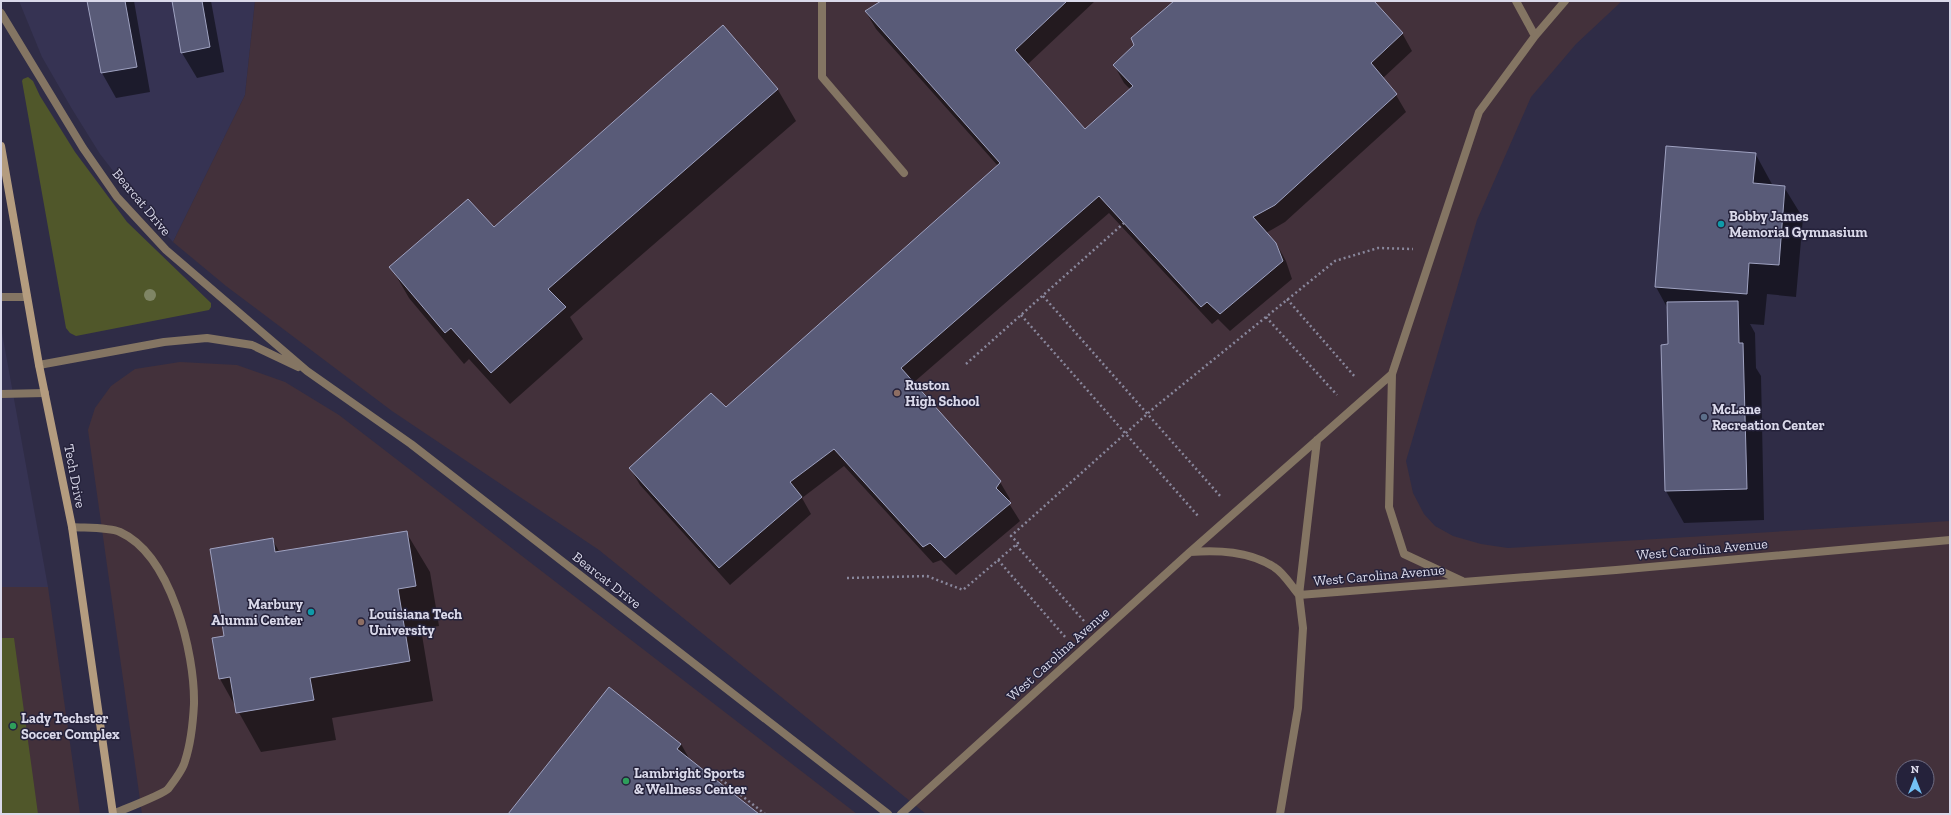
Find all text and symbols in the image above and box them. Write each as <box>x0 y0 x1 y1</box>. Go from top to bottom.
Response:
street label: Bearcat Drive <box>109 165 175 240</box>
place label: Bobby James Memorial Gymnasium <box>1729 208 1868 241</box>
marker: Bobby James Memorial Gymnasium <box>1716 219 1726 229</box>
place label: Ruston High School <box>905 377 980 410</box>
marker: Ruston High School <box>892 388 902 398</box>
place label: McLane Recreation Center <box>1712 401 1825 434</box>
marker: McLane Recreation Center <box>1699 412 1709 422</box>
street label: Tech Drive <box>60 443 89 510</box>
street label: West Carolina Avenue <box>1636 535 1769 564</box>
street label: Bearcat Drive <box>569 548 645 613</box>
street label: West Carolina Avenue <box>1313 561 1446 590</box>
place label: Marbury Alumni Center <box>211 596 304 629</box>
street label: West Carolina Avenue <box>1004 604 1113 705</box>
place label: Louisiana Tech University <box>369 606 462 639</box>
marker: Marbury Alumni Center <box>306 607 316 617</box>
marker: Louisiana Tech University <box>356 617 366 627</box>
place label: Lady Techster Soccer Complex <box>21 710 120 743</box>
marker: Lady Techster Soccer Complex <box>8 721 18 731</box>
north arrow <box>1895 759 1935 799</box>
text: N <box>1911 763 1920 776</box>
place label: Lambright Sports & Wellness Center <box>634 765 747 798</box>
marker: Lambright Sports & Wellness Center <box>621 776 631 786</box>

